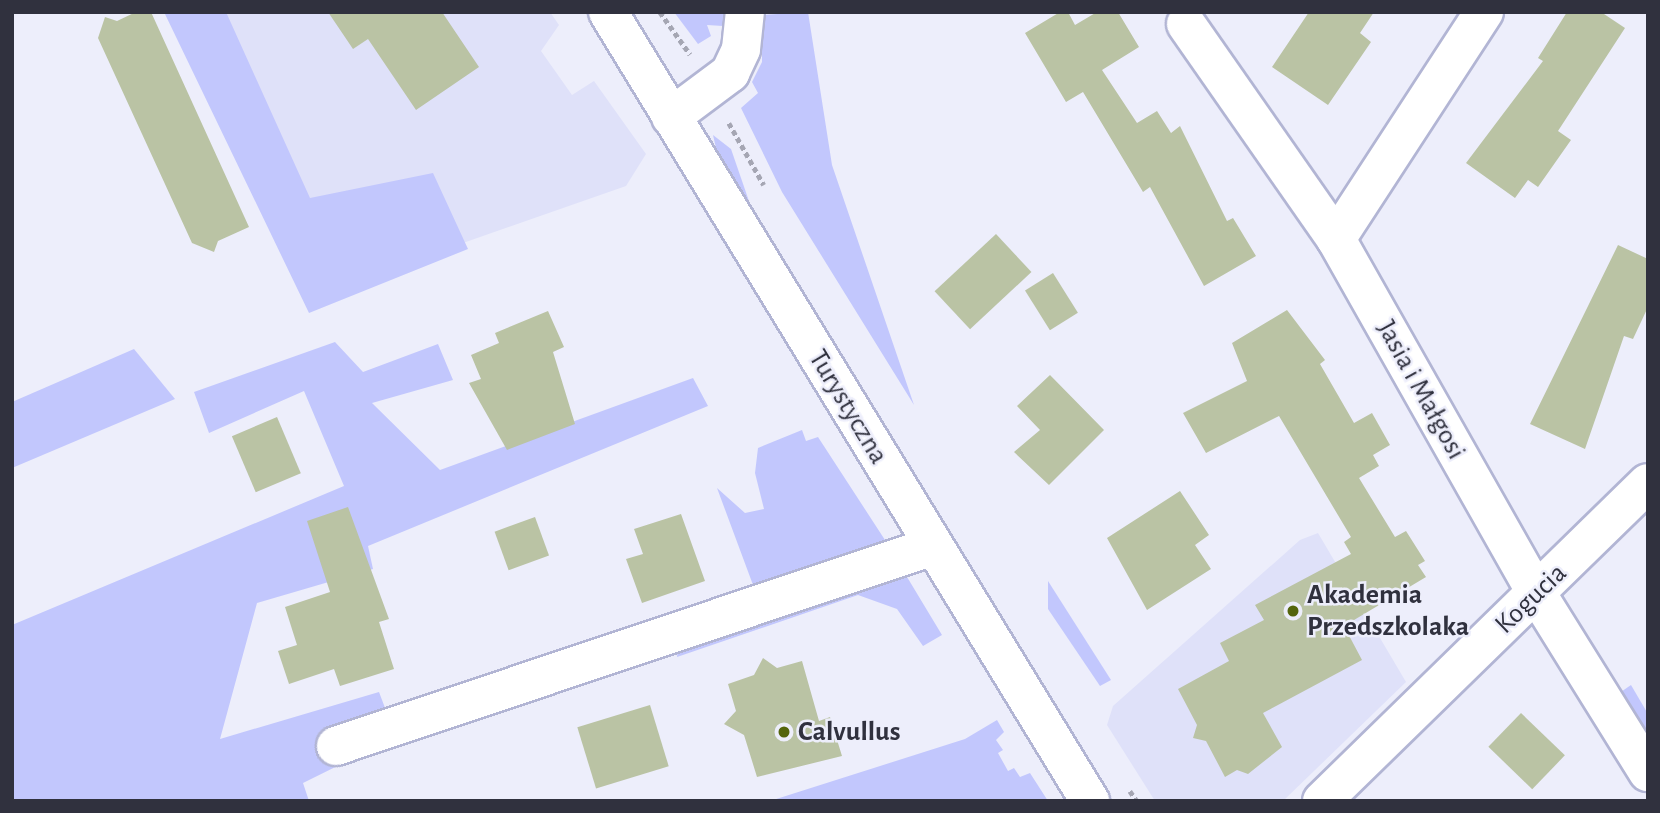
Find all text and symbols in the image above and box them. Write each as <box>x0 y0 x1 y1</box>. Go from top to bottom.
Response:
street label: Jasia i Małgosi <box>1369 315 1473 465</box>
street label: Turystyczna <box>801 344 895 470</box>
street label: Kogucia <box>1488 557 1574 641</box>
place label: Akademia Przedszkolaka <box>1307 578 1469 644</box>
marker: Akademia Przedszkolaka <box>1285 603 1301 619</box>
place label: Calvullus <box>798 715 900 749</box>
marker: Calvullus <box>776 724 792 740</box>

